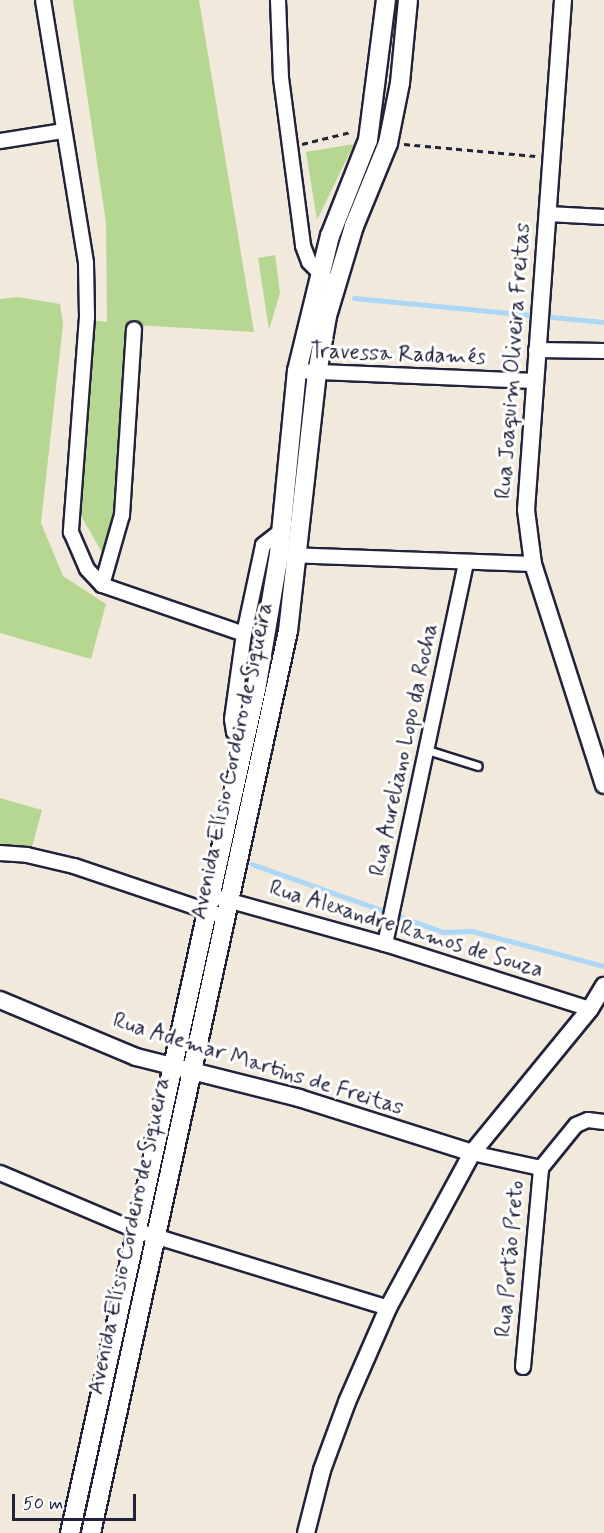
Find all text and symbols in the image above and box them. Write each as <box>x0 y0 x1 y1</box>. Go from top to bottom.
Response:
street label: Rua Joaquim Oliveira Freitas <box>491 221 537 501</box>
street label: Travessa Radamés <box>309 339 487 371</box>
street label: Avenida Elísio Cordeiro de Siqueira <box>187 603 279 919</box>
street label: Rua Aureliano Lopo da Rocha <box>365 620 445 880</box>
street label: Rua Alexandre Ramos de Souza <box>265 875 547 985</box>
street label: Rua Ademar Martins de Freitas <box>110 1008 406 1122</box>
street label: Avenida Elísio Cordeiro de Siqueira <box>84 1078 176 1394</box>
street label: Rua Portão Preto <box>491 1181 531 1337</box>
scale bar <box>15 1482 140 1520</box>
text: 50 m <box>23 1492 63 1516</box>

